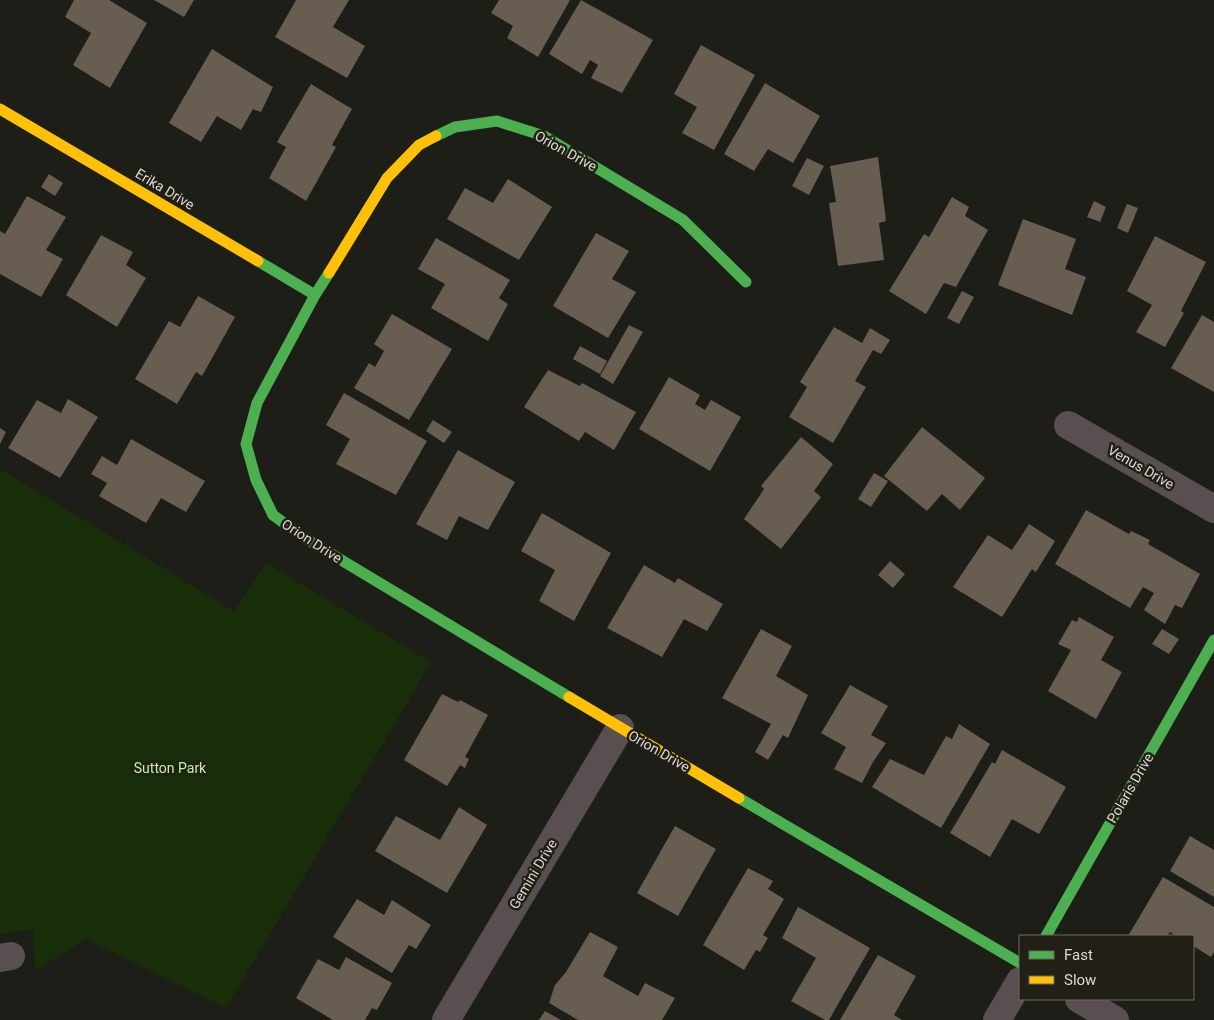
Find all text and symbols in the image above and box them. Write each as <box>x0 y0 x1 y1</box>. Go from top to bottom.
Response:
street label: Orion Drive <box>532 127 600 175</box>
street label: Erika Drive <box>133 165 197 213</box>
street label: Venus Drive <box>1105 442 1177 492</box>
street label: Orion Drive <box>279 516 345 566</box>
street label: Orion Drive <box>625 727 693 775</box>
street label: Polaris Drive <box>1104 750 1156 826</box>
park label: Sutton Park <box>134 760 207 776</box>
street label: Gemini Drive <box>506 836 560 912</box>
legend <box>1019 935 1194 1000</box>
text: Fast <box>1064 946 1093 964</box>
text: Slow <box>1064 971 1096 989</box>

